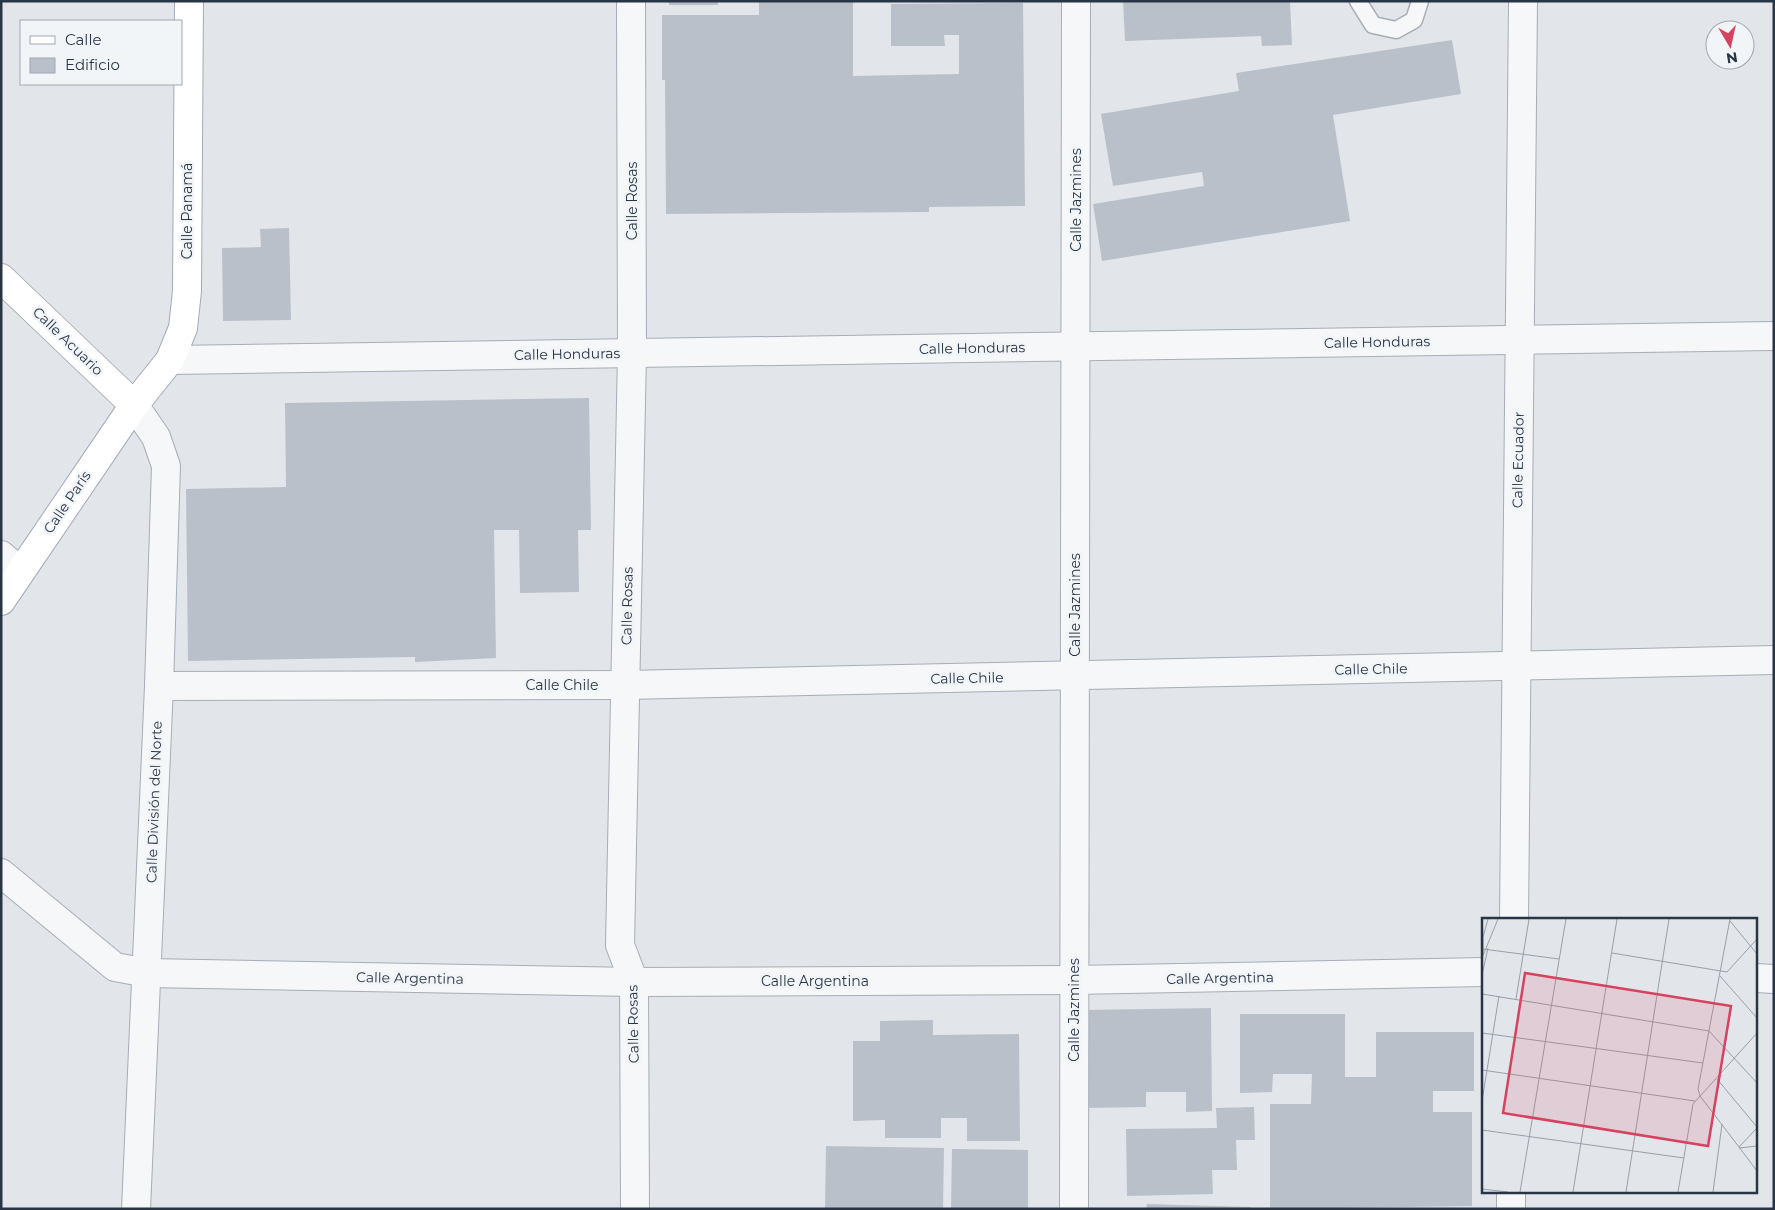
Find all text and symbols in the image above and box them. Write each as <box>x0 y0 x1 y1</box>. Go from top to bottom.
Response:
legend <box>20 20 182 85</box>
north arrow <box>1705 20 1755 70</box>
text: Calle <box>65 30 102 49</box>
text: N <box>1725 48 1739 68</box>
text: Edificio <box>65 55 120 74</box>
street label: Calle Jazmines <box>1067 148 1085 252</box>
street label: Calle Rosas <box>623 162 641 240</box>
street label: Calle Panamá <box>178 163 196 259</box>
street label: Calle Acuario <box>29 303 107 379</box>
street label: Calle Honduras <box>1324 332 1431 352</box>
street label: Calle Honduras <box>919 338 1026 358</box>
street label: Calle Honduras <box>514 344 621 364</box>
street label: Calle Ecuador <box>1508 411 1528 508</box>
street label: Calle París <box>39 467 95 537</box>
street label: Calle Jazmines <box>1066 553 1084 657</box>
street label: Calle Rosas <box>617 566 637 645</box>
street label: Calle Chile <box>1334 659 1408 679</box>
street label: Calle Chile <box>930 668 1004 688</box>
street label: Calle Chile <box>525 676 599 694</box>
street label: Calle División del Norte <box>142 721 166 883</box>
inset map <box>1482 918 1758 1192</box>
street label: Calle Jazmines <box>1065 958 1083 1062</box>
street label: Calle Argentina <box>356 968 464 988</box>
street label: Calle Argentina <box>1166 968 1274 988</box>
street label: Calle Argentina <box>761 972 869 990</box>
street label: Calle Rosas <box>623 984 643 1063</box>

